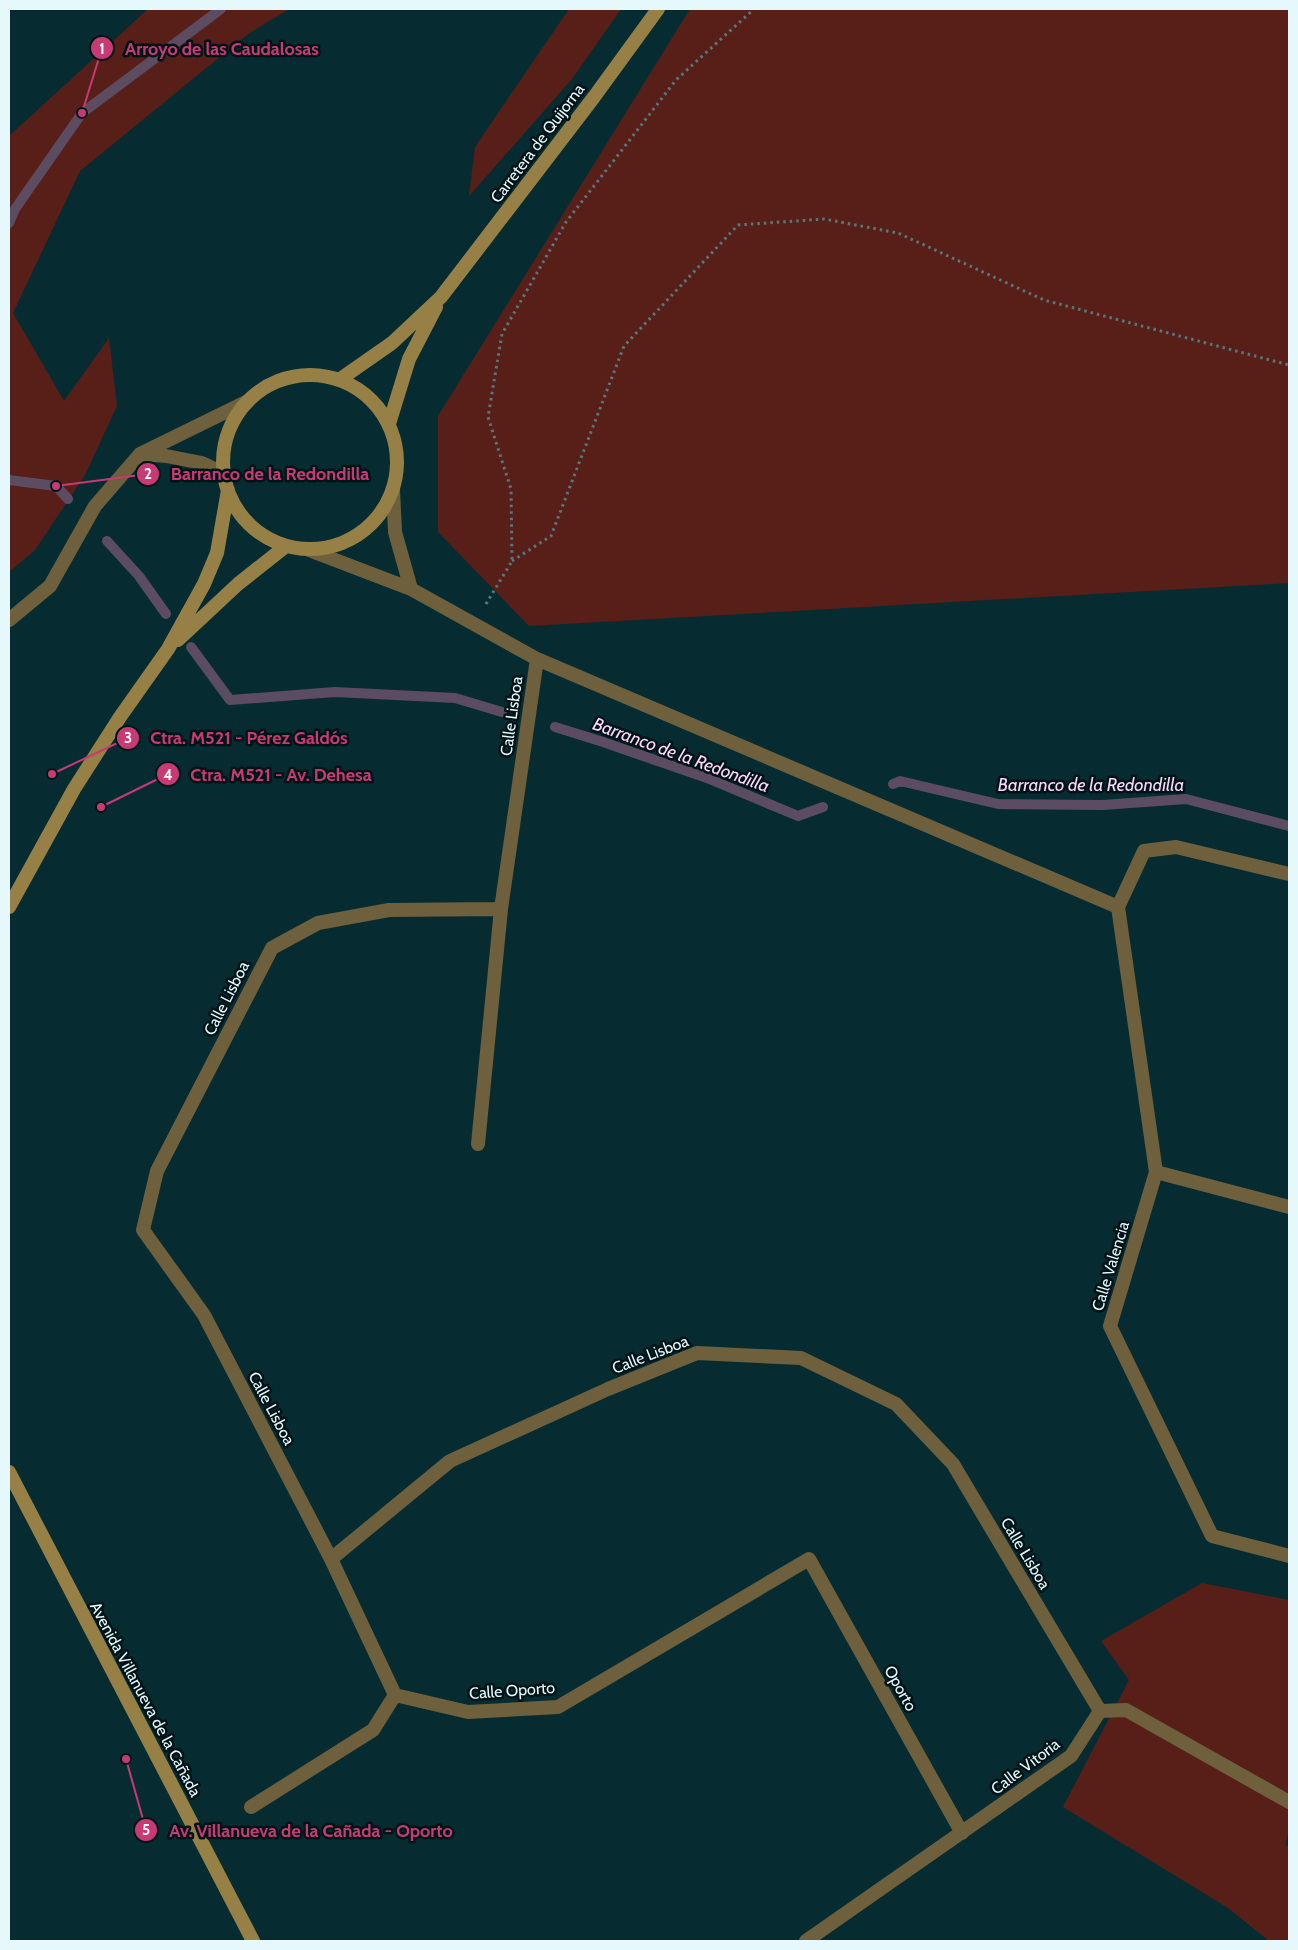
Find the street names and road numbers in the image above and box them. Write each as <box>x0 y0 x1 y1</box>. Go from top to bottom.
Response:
street label: Carretera de Quijorna <box>487 80 588 206</box>
street label: Calle Lisboa <box>497 675 527 757</box>
street label: Calle Lisboa <box>200 958 253 1038</box>
street label: Calle Valencia <box>1088 1219 1133 1313</box>
street label: Calle Lisboa <box>609 1331 691 1378</box>
street label: Calle Lisboa <box>244 1368 299 1448</box>
street label: Calle Lisboa <box>997 1514 1055 1593</box>
street label: Avenida Villanueva de la Cañada <box>86 1599 205 1800</box>
street label: Oporto <box>880 1662 921 1714</box>
street label: Calle Oporto <box>469 1678 556 1703</box>
street label: Calle Vitoria <box>987 1734 1064 1798</box>

